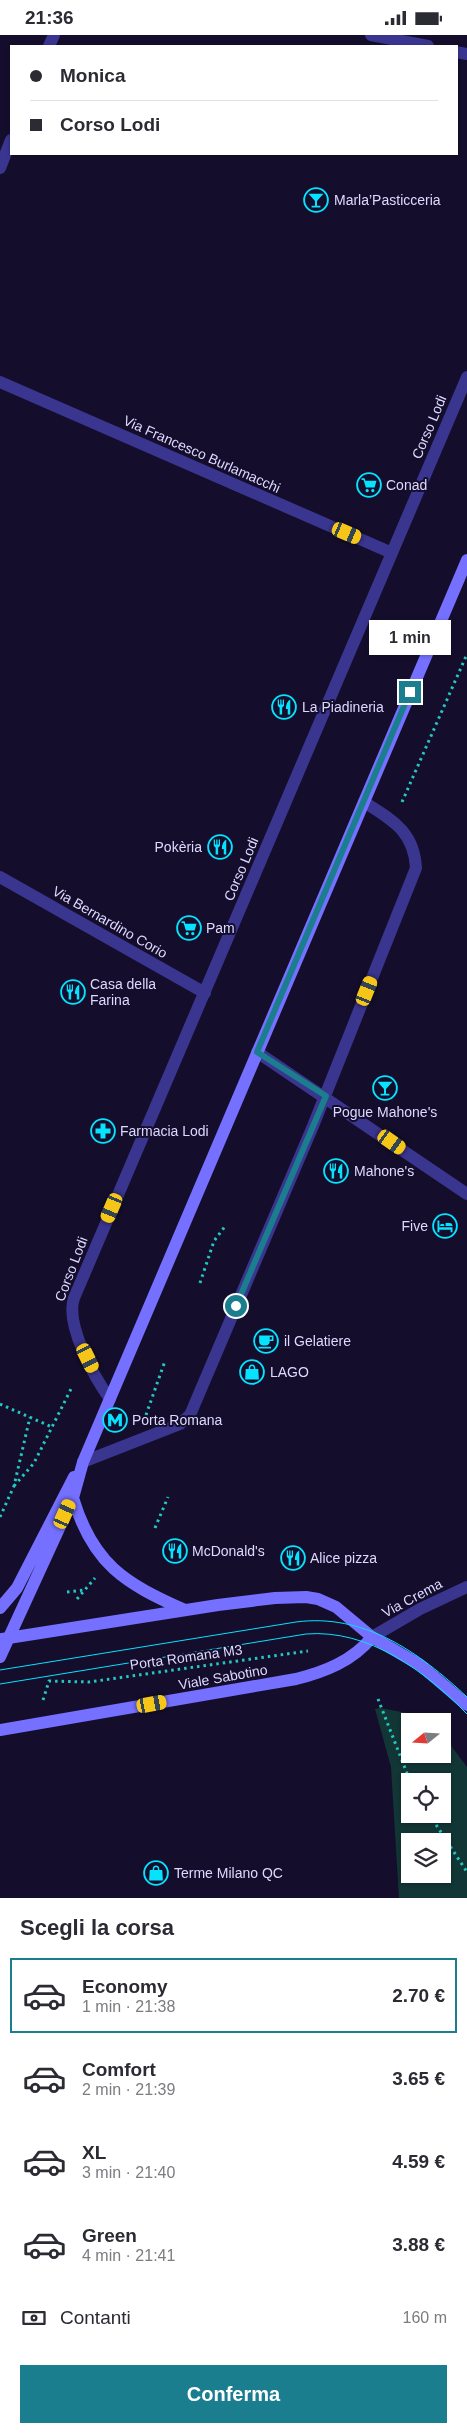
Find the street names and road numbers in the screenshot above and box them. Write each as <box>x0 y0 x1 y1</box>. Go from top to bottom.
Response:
street label: Corso Lodi <box>408 393 450 461</box>
street label: Via Francesco Burlamacchi <box>121 412 283 496</box>
street label: Corso Lodi <box>220 835 262 903</box>
street label: Via Bernardino Corio <box>50 883 170 961</box>
street label: Corso Lodi <box>51 1235 91 1303</box>
street label: Via Crema <box>379 1575 445 1621</box>
street label: Porta Romana M3 <box>129 1641 244 1673</box>
street label: Viale Sabotino <box>177 1661 269 1693</box>

